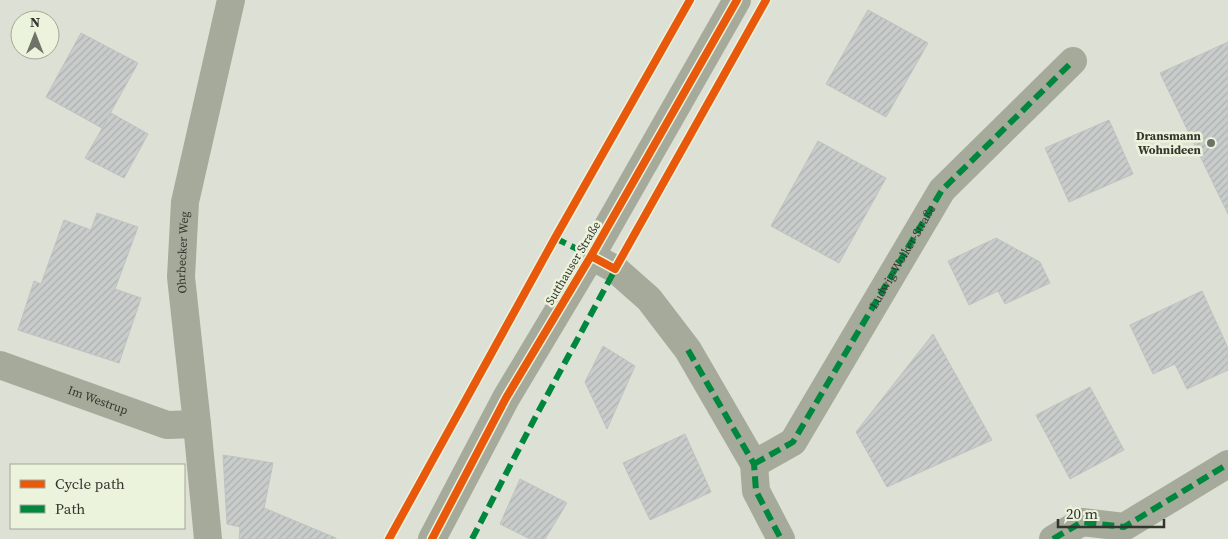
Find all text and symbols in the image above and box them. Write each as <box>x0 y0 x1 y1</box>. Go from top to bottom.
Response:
north arrow <box>10 10 60 60</box>
text: N <box>30 12 40 32</box>
place label: Dransmann Wohnideen <box>1136 128 1202 158</box>
marker: Dransmann Wohnideen <box>1205 137 1217 149</box>
street label: Ludwig-Wolker-Straße <box>866 202 940 312</box>
street label: Ohrbecker Weg <box>173 211 192 294</box>
street label: Sutthauser Straße <box>542 218 604 308</box>
street label: Im Westrup <box>66 382 130 418</box>
legend <box>10 464 185 529</box>
text: Cycle path <box>55 473 125 494</box>
scale bar <box>1058 496 1164 528</box>
text: Path <box>55 498 85 519</box>
text: 20 m <box>1066 503 1098 524</box>

